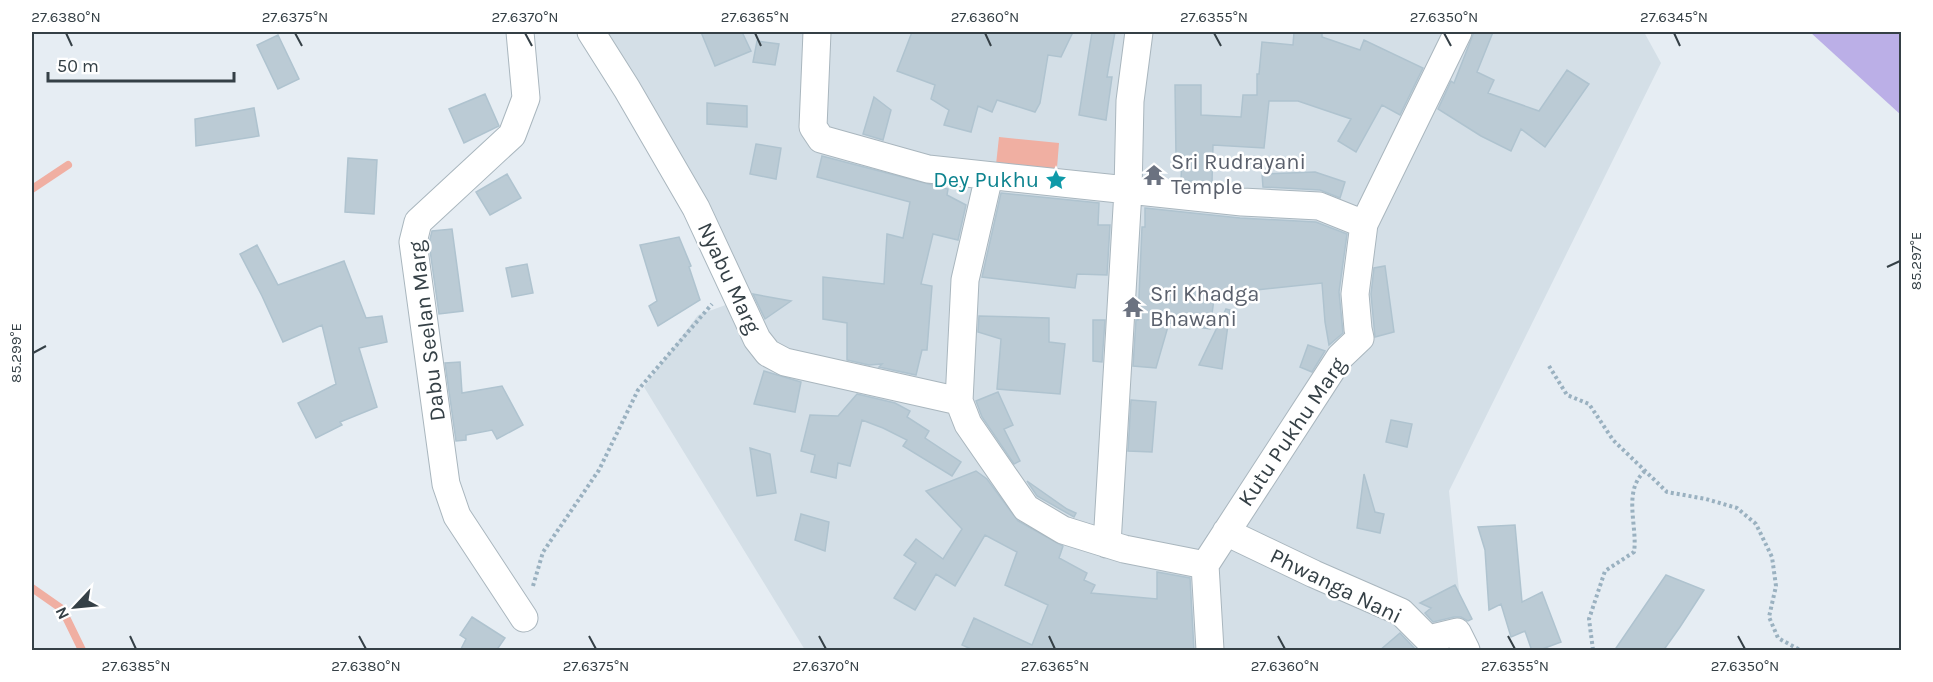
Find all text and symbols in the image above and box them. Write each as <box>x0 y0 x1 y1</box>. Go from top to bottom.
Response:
text: 27.6380°N <box>31 8 101 26</box>
text: 27.6375°N <box>262 8 328 26</box>
text: 27.6370°N <box>491 8 559 26</box>
text: 27.6365°N <box>721 8 789 26</box>
text: 27.6360°N <box>951 8 1019 26</box>
text: 27.6355°N <box>1180 8 1248 26</box>
text: 27.6350°N <box>1410 8 1478 26</box>
text: 27.6345°N <box>1640 8 1708 26</box>
scale bar <box>48 45 234 83</box>
text: 50 m <box>57 55 99 77</box>
place label: Sri Rudrayani Temple <box>1171 149 1306 200</box>
temple icon: Sri Rudrayani Temple <box>1142 163 1166 187</box>
place label: Dey Pukhu <box>933 167 1039 193</box>
place icon: Dey Pukhu <box>1044 168 1068 192</box>
street label: Nyabu Marg <box>692 218 766 338</box>
text: 85.297°E <box>1907 232 1925 290</box>
street label: Dabu Seelan Marg <box>403 239 451 423</box>
place label: Sri Khadga Bhawani <box>1150 281 1259 332</box>
temple icon: Sri Khadga Bhawani <box>1121 295 1145 319</box>
text: 85.299°E <box>7 323 25 383</box>
street label: Kutu Pukhu Marg <box>1233 352 1352 511</box>
street label: Phwanga Nani <box>1266 543 1406 629</box>
north arrow <box>45 577 105 637</box>
text: N <box>51 604 73 623</box>
text: 27.6385°N <box>102 657 170 675</box>
text: 27.6380°N <box>331 657 401 675</box>
text: 27.6375°N <box>563 657 629 675</box>
text: 27.6370°N <box>792 657 860 675</box>
text: 27.6365°N <box>1021 657 1089 675</box>
text: 27.6360°N <box>1251 657 1319 675</box>
text: 27.6355°N <box>1481 657 1549 675</box>
text: 27.6350°N <box>1711 657 1779 675</box>

